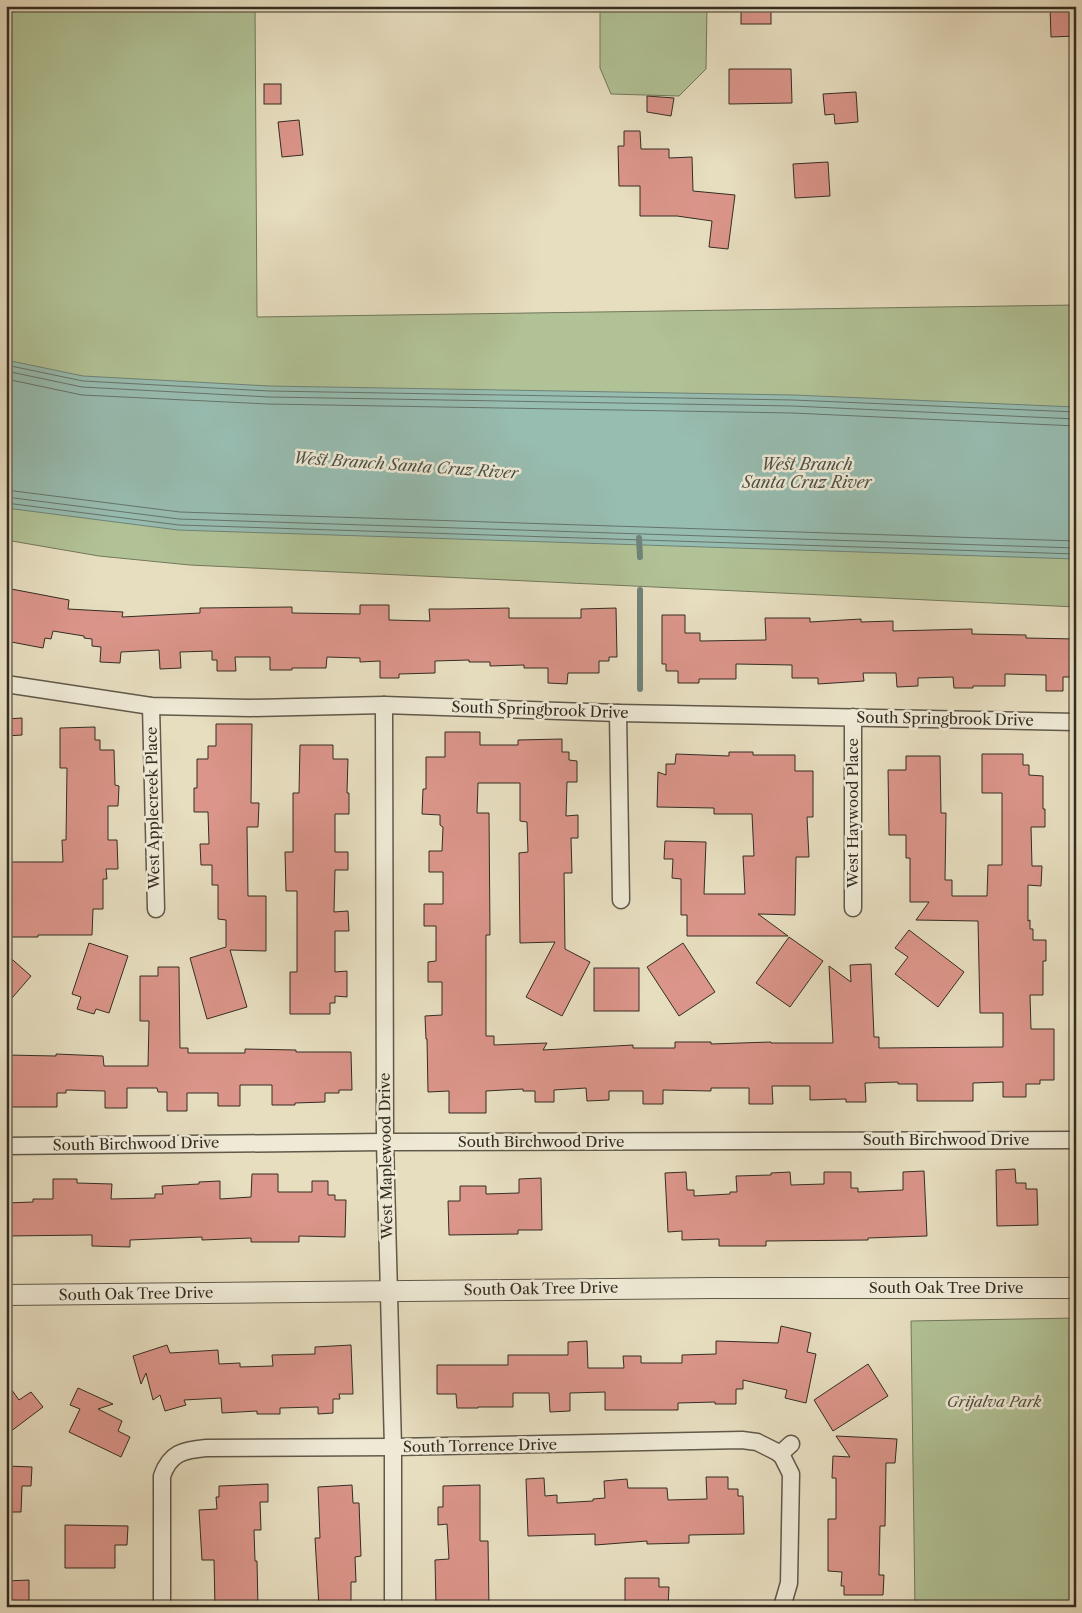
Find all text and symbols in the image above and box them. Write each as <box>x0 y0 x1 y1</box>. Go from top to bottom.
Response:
water label: West Branch Santa Cruz River <box>293 447 521 483</box>
water label: West Branch Santa Cruz River <box>741 454 873 492</box>
street label: South Springbrook Drive <box>451 697 629 722</box>
street label: South Springbrook Drive <box>856 707 1034 730</box>
street label: West Applecreek Place <box>142 726 163 891</box>
street label: West Haywood Place <box>843 738 862 889</box>
street label: West Maplewood Drive <box>375 1073 396 1240</box>
street label: South Birchwood Drive <box>863 1130 1029 1149</box>
street label: South Birchwood Drive <box>458 1132 624 1151</box>
street label: South Birchwood Drive <box>53 1133 219 1154</box>
street label: South Oak Tree Drive <box>463 1278 618 1299</box>
street label: South Oak Tree Drive <box>869 1278 1023 1297</box>
street label: South Oak Tree Drive <box>58 1283 213 1304</box>
park label: Grijalva Park <box>947 1392 1041 1411</box>
street label: South Torrence Drive <box>403 1435 557 1456</box>

